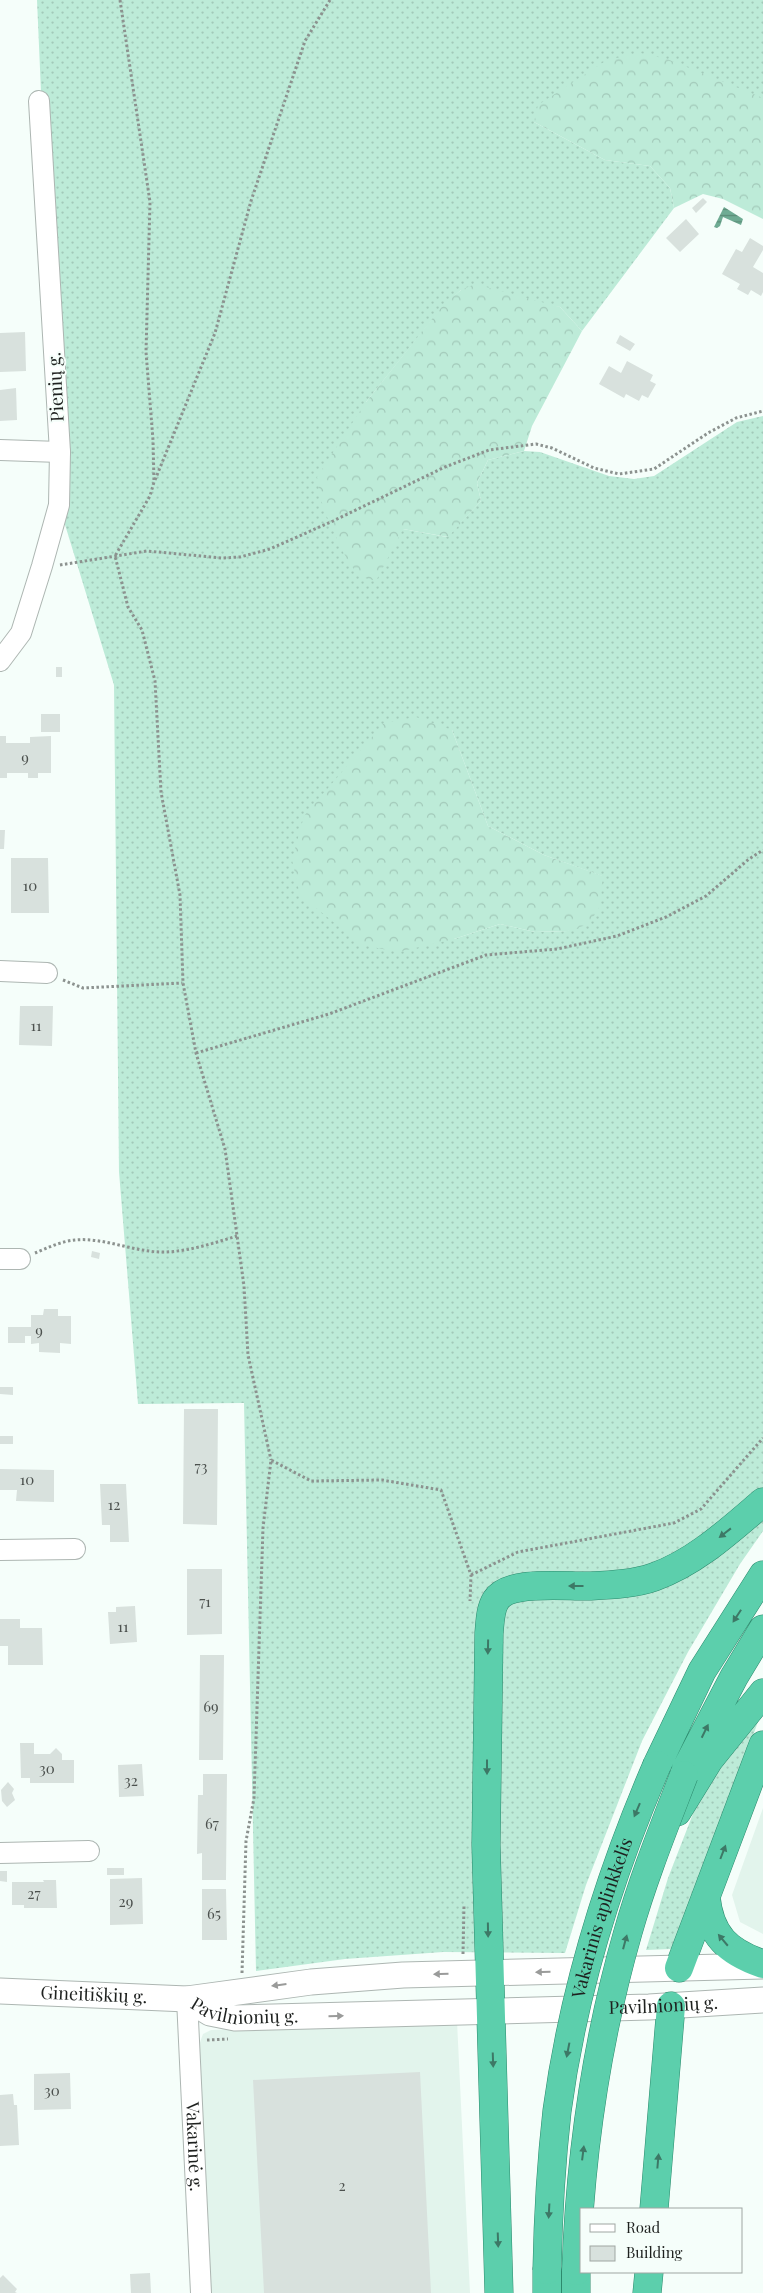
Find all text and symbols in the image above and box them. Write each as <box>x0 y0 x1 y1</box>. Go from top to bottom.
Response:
street label: Pienių g. <box>41 352 69 423</box>
house number: 9 <box>21 747 29 767</box>
house number: 10 <box>23 875 37 895</box>
house number: 11 <box>30 1015 42 1035</box>
house number: 9 <box>35 1320 43 1340</box>
house number: 73 <box>195 1456 208 1476</box>
house number: 10 <box>20 1469 34 1489</box>
house number: 12 <box>108 1494 120 1514</box>
one-way arrow <box>718 1528 732 1538</box>
one-way arrow <box>568 1582 584 1590</box>
house number: 71 <box>199 1591 211 1611</box>
one-way arrow <box>732 1609 741 1622</box>
house number: 11 <box>117 1616 129 1636</box>
one-way arrow <box>484 1639 492 1655</box>
house number: 69 <box>203 1696 219 1716</box>
one-way arrow <box>701 1724 709 1739</box>
house number: 30 <box>39 1758 55 1778</box>
one-way arrow <box>483 1759 491 1775</box>
house number: 32 <box>124 1770 138 1790</box>
one-way arrow <box>633 1803 641 1817</box>
house number: 67 <box>205 1813 219 1833</box>
street label: Vakarinis aplinkkelis <box>565 1834 638 2001</box>
one-way arrow <box>720 1844 727 1859</box>
house number: 27 <box>27 1883 41 1903</box>
house number: 29 <box>119 1891 133 1911</box>
house number: 65 <box>207 1903 221 1923</box>
one-way arrow <box>484 1922 492 1938</box>
one-way arrow <box>621 1934 629 1950</box>
one-way arrow <box>717 1935 729 1947</box>
one-way arrow <box>534 1968 550 1976</box>
one-way arrow <box>433 1970 449 1978</box>
street label: Gineitiškių g. <box>40 1980 148 2008</box>
one-way arrow <box>271 1981 287 1989</box>
street label: Pavilnionių g. <box>608 1990 719 2019</box>
street label: Pavilnionių g. <box>187 1991 299 2029</box>
one-way arrow <box>328 2011 344 2019</box>
one-way arrow <box>564 2042 572 2057</box>
one-way arrow <box>489 2053 497 2069</box>
house number: 30 <box>44 2080 60 2100</box>
street label: Vakarinė g. <box>181 2100 209 2192</box>
one-way arrow <box>579 2144 587 2160</box>
one-way arrow <box>654 2152 662 2168</box>
house number: 2 <box>338 2175 346 2195</box>
one-way arrow <box>544 2203 552 2219</box>
legend <box>580 2208 743 2273</box>
text: Road <box>626 2217 660 2237</box>
one-way arrow <box>494 2233 502 2249</box>
text: Building <box>626 2242 683 2262</box>

